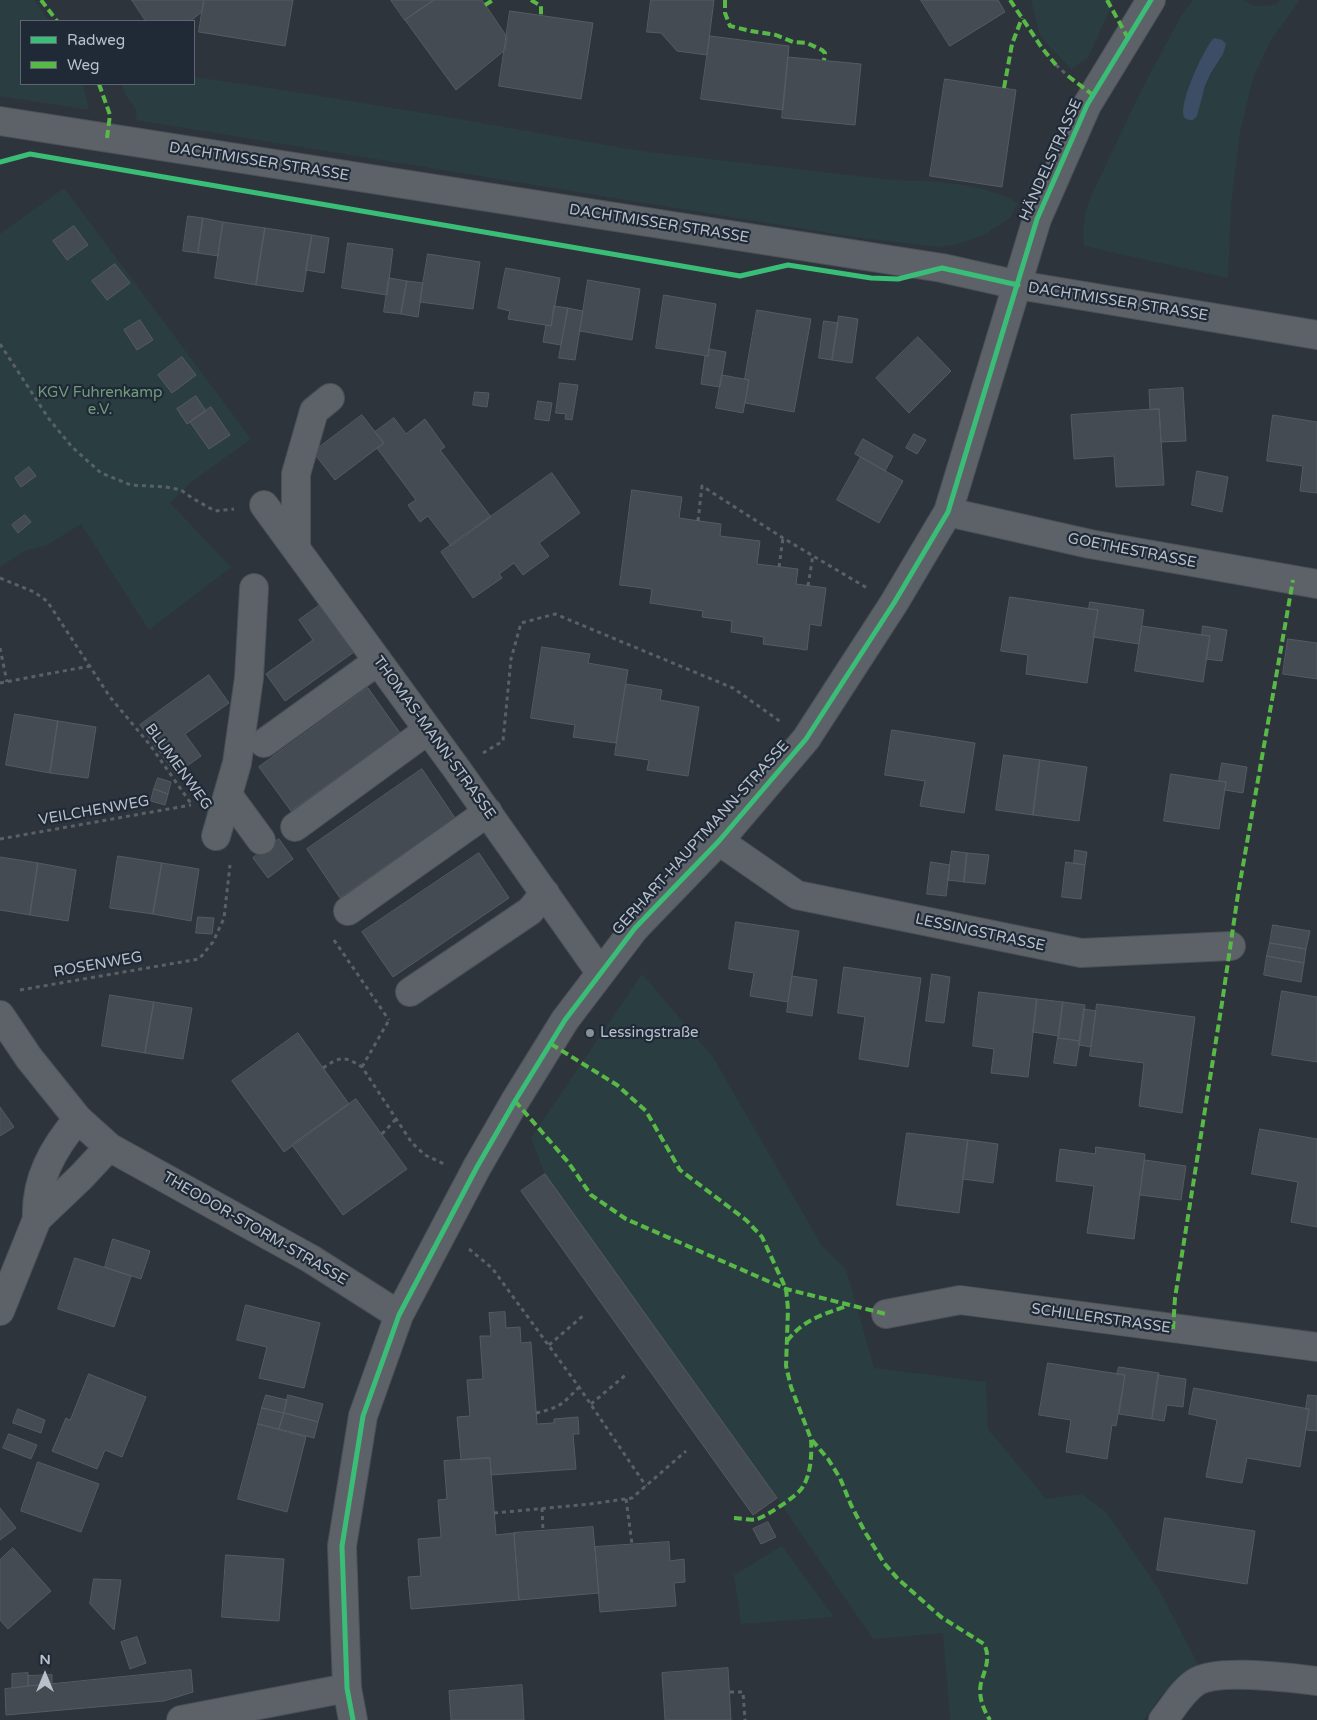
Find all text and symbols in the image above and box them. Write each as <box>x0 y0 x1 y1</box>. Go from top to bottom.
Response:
legend <box>20 20 195 85</box>
text: Radweg <box>67 31 125 49</box>
text: Weg <box>67 56 99 74</box>
street label: HÄNDELSTRASSE <box>1016 96 1086 224</box>
street label: DACHTMISSER STRASSE <box>168 139 350 185</box>
street label: DACHTMISSER STRASSE <box>568 201 750 247</box>
street label: DACHTMISSER STRASSE <box>1027 279 1209 325</box>
park label: KGV Fuhrenkamp e.V. <box>38 384 162 419</box>
street label: GOETHESTRASSE <box>1066 530 1198 572</box>
street label: THOMAS-MANN-STRASSE <box>369 653 499 823</box>
street label: BLUMENWEG <box>141 720 215 814</box>
street label: GERHART-HAUPTMANN-STRASSE <box>609 737 793 939</box>
street label: VEILCHENWEG <box>37 792 151 830</box>
street label: LESSINGSTRASSE <box>914 910 1046 956</box>
street label: ROSENWEG <box>52 948 144 982</box>
place label: Lessingstraße <box>600 1024 699 1042</box>
marker: Lessingstraße <box>584 1027 596 1039</box>
street label: THEODOR-STORM-STRASSE <box>159 1169 351 1289</box>
street label: SCHILLERSTRASSE <box>1030 1300 1172 1338</box>
north arrow <box>20 1650 70 1700</box>
text: N <box>39 1651 51 1668</box>

